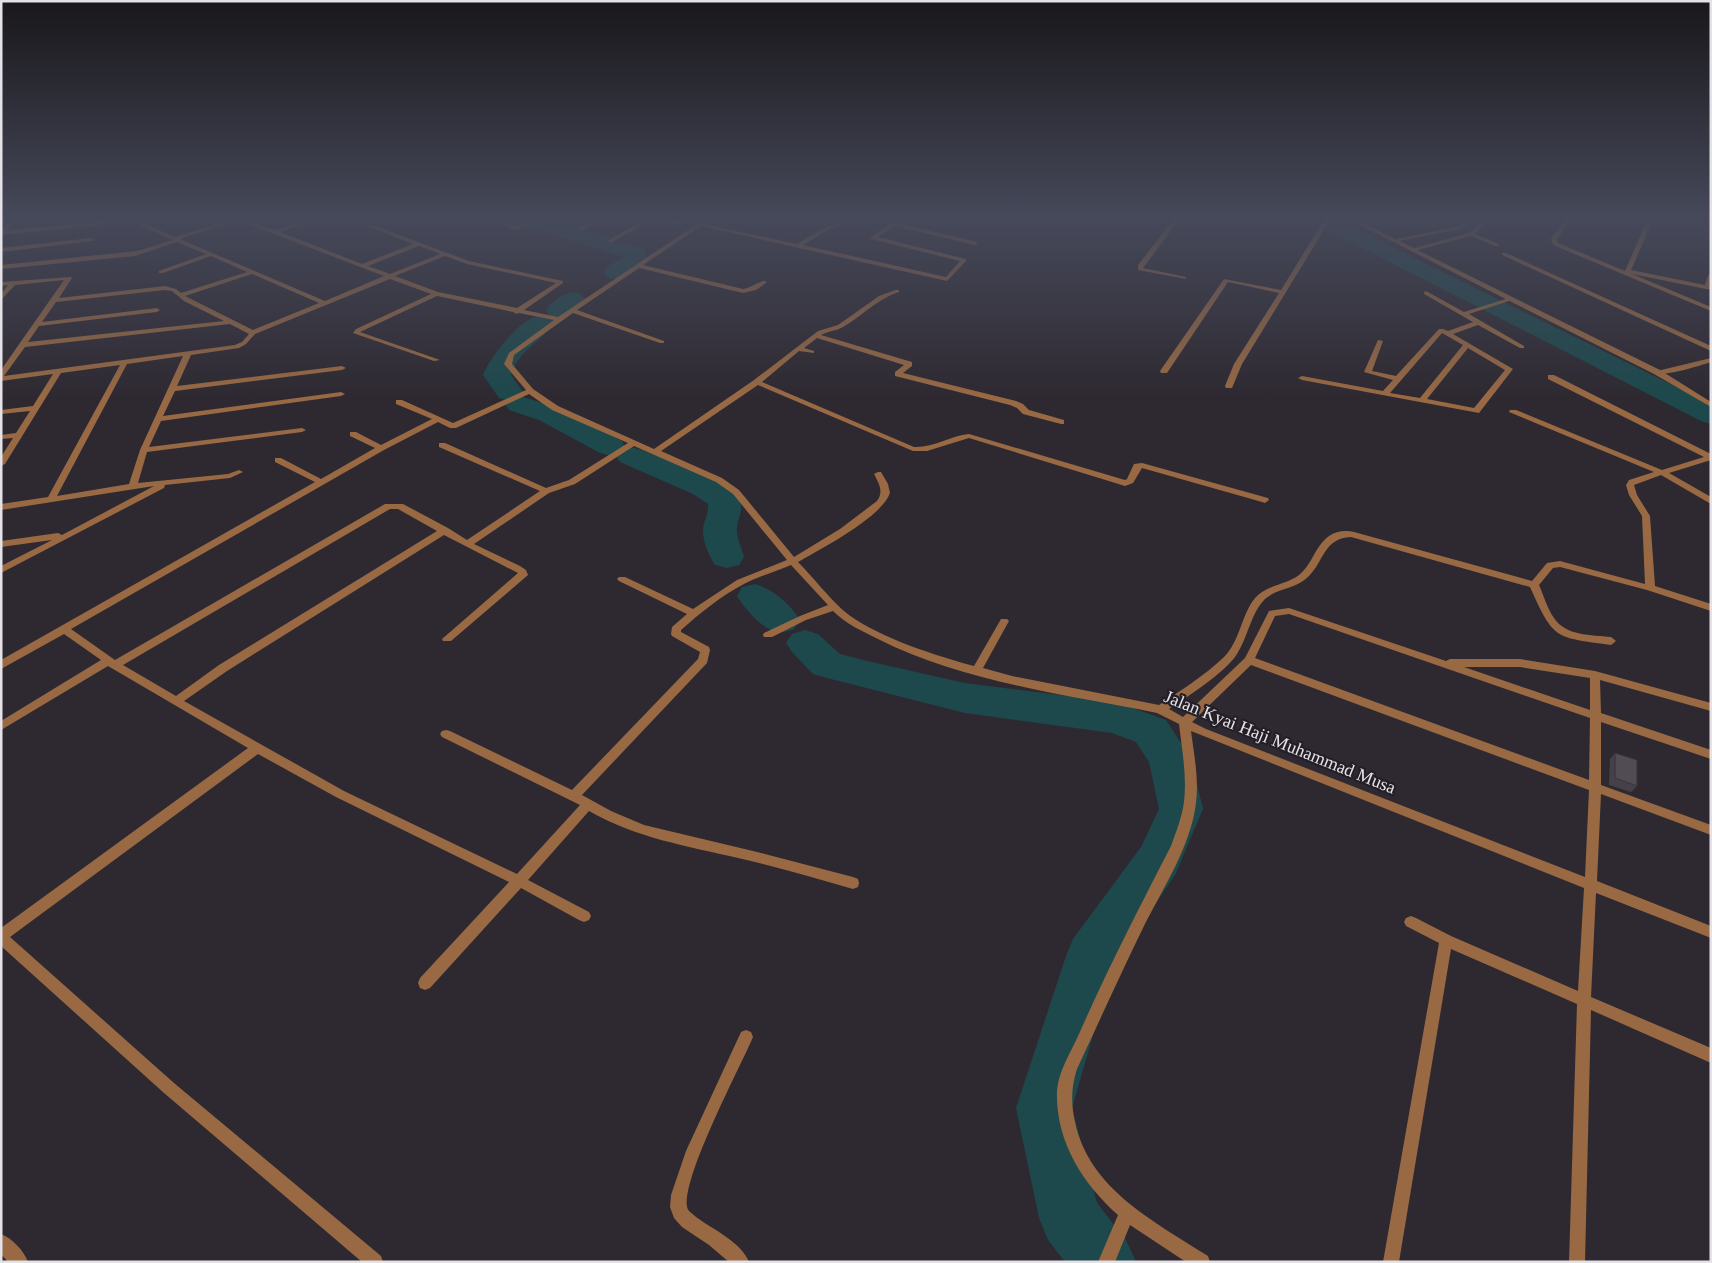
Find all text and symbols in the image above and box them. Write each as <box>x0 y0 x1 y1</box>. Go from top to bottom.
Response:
street label: Jalan Kyai Haji Muhammad Musa <box>1161 686 1399 798</box>

